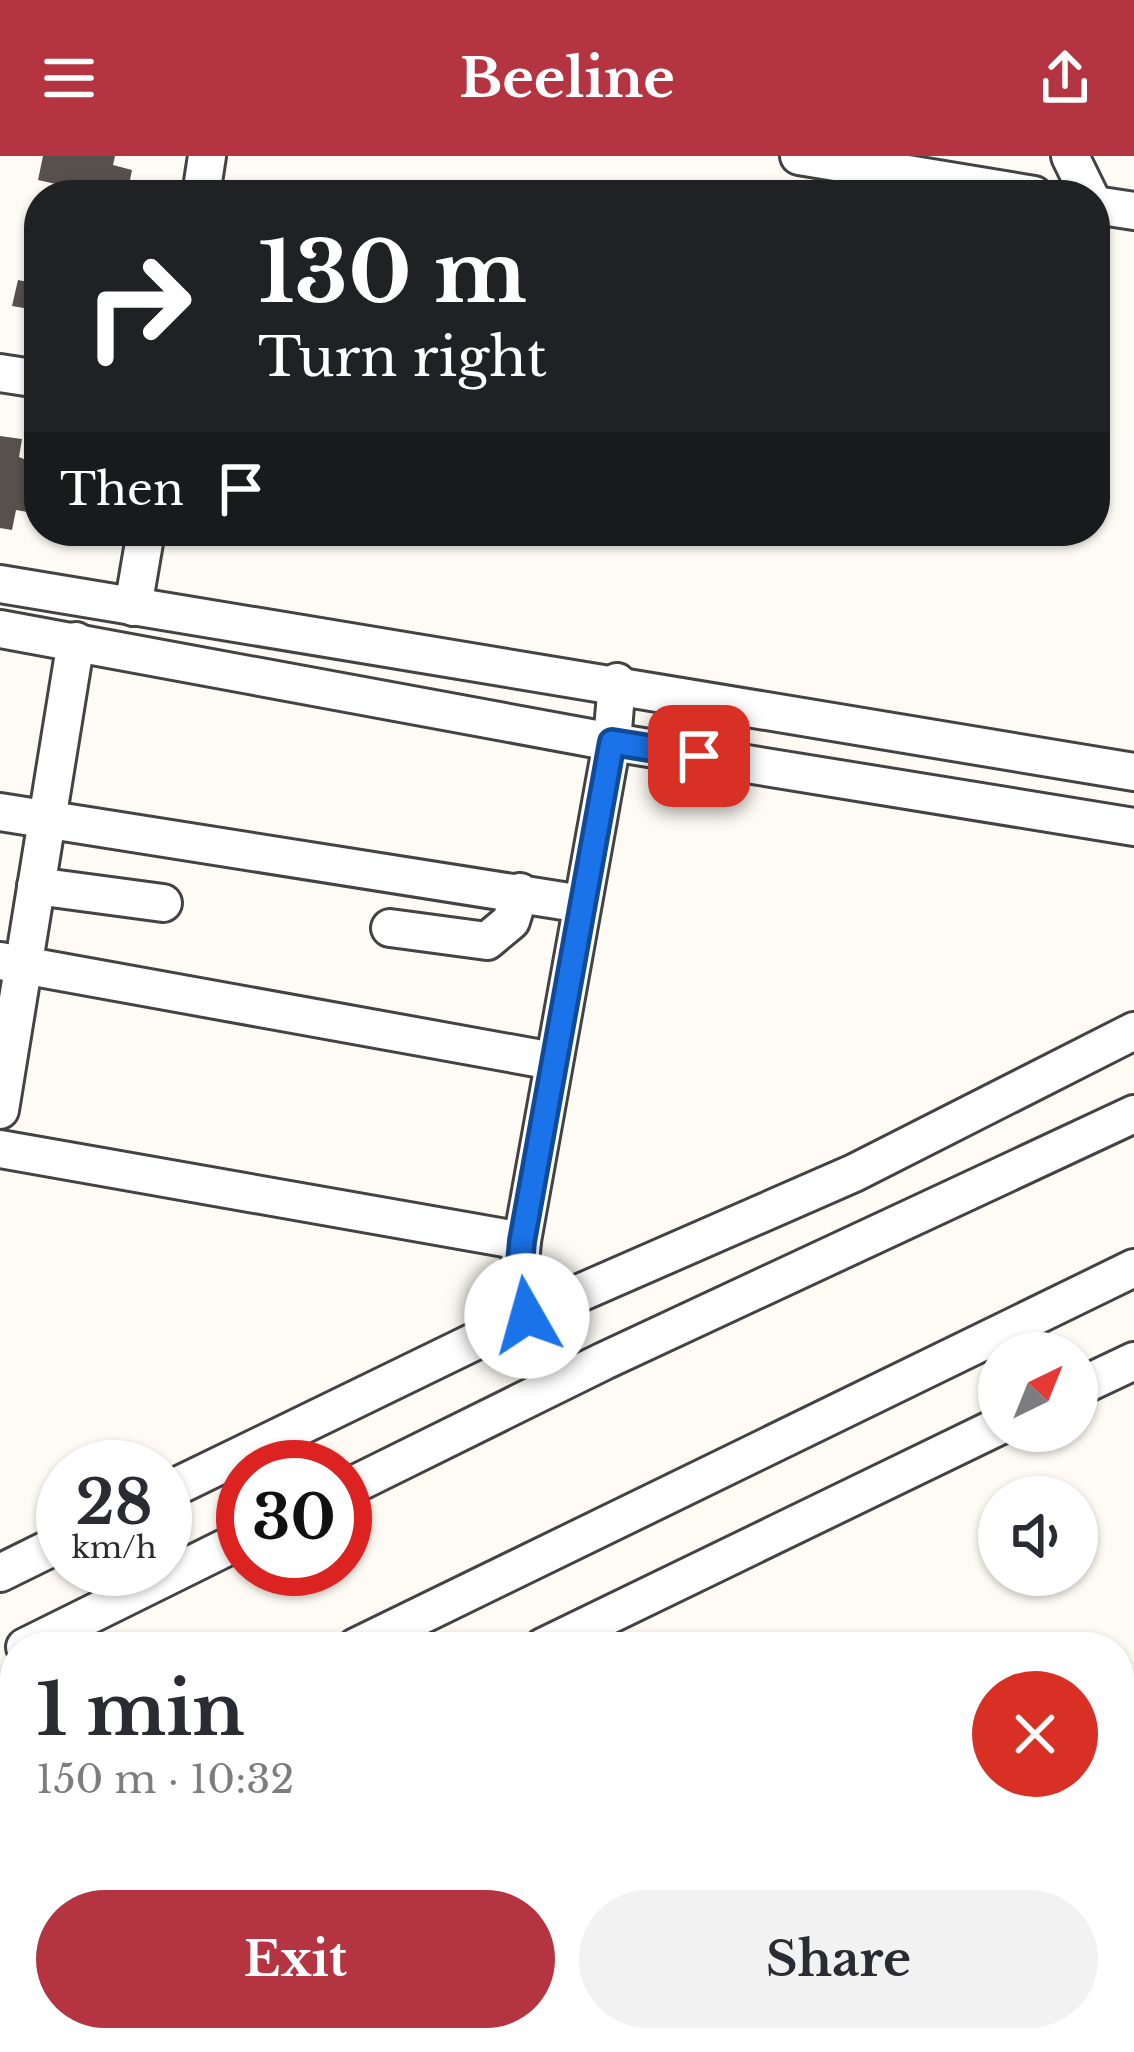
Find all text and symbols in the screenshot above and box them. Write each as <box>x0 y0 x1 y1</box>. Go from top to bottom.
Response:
icon: menu <box>36 45 102 111</box>
text: Beeline <box>459 45 675 112</box>
icon: share <box>1032 45 1098 111</box>
text: 130 m <box>258 221 527 325</box>
icon: right <box>60 228 216 384</box>
text: Turn right <box>258 324 547 391</box>
icon: arrive <box>208 456 274 522</box>
text: Then <box>60 461 184 517</box>
pin <box>648 705 750 807</box>
icon: arrive <box>666 723 732 789</box>
position arrow <box>464 1253 590 1379</box>
north arrow <box>978 1332 1098 1452</box>
map controls <box>978 1332 1098 1596</box>
speed limit sign: 30 <box>216 1440 372 1596</box>
text: 28 <box>75 1466 153 1540</box>
button: sound <box>978 1476 1098 1596</box>
text: km/h <box>71 1529 157 1566</box>
text: 1 min <box>36 1665 245 1754</box>
button: close <box>972 1671 1098 1797</box>
text: 150 m · 10:32 <box>36 1755 294 1804</box>
button: Exit <box>36 1890 555 2028</box>
button: Share <box>579 1890 1098 2028</box>

